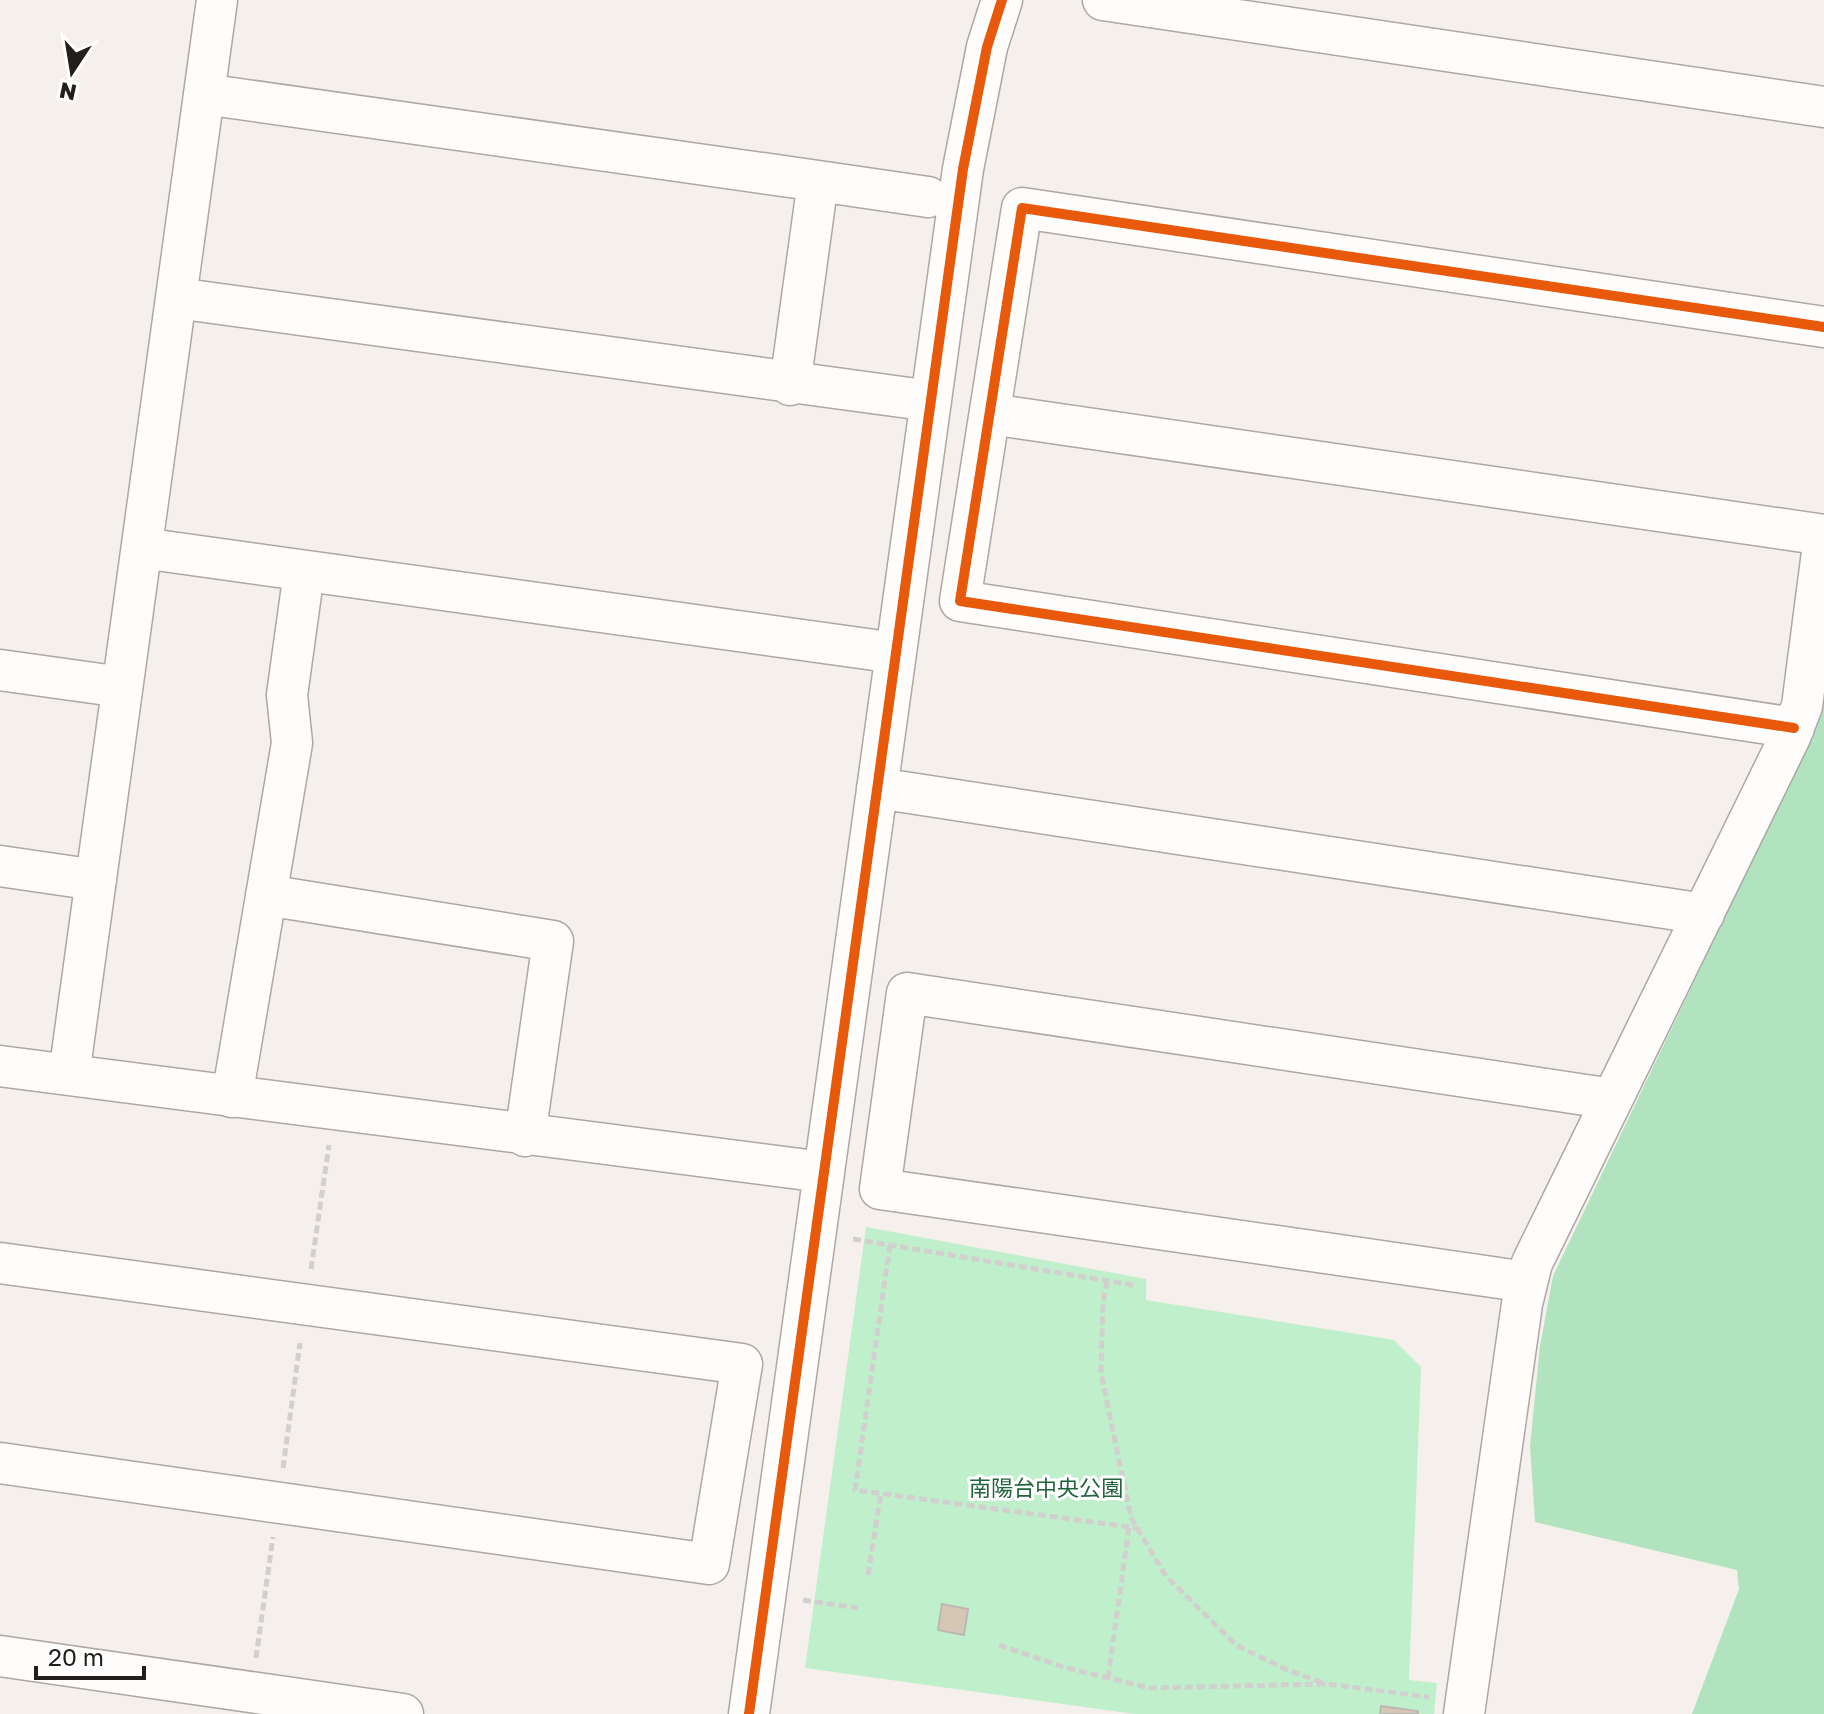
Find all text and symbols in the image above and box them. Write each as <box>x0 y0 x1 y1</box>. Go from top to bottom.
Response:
north arrow <box>32 32 112 112</box>
text: N <box>57 77 79 107</box>
park label: 南陽台中央公園 <box>969 1474 1123 1501</box>
scale bar <box>36 1630 144 1680</box>
text: 20 m <box>48 1642 104 1671</box>

